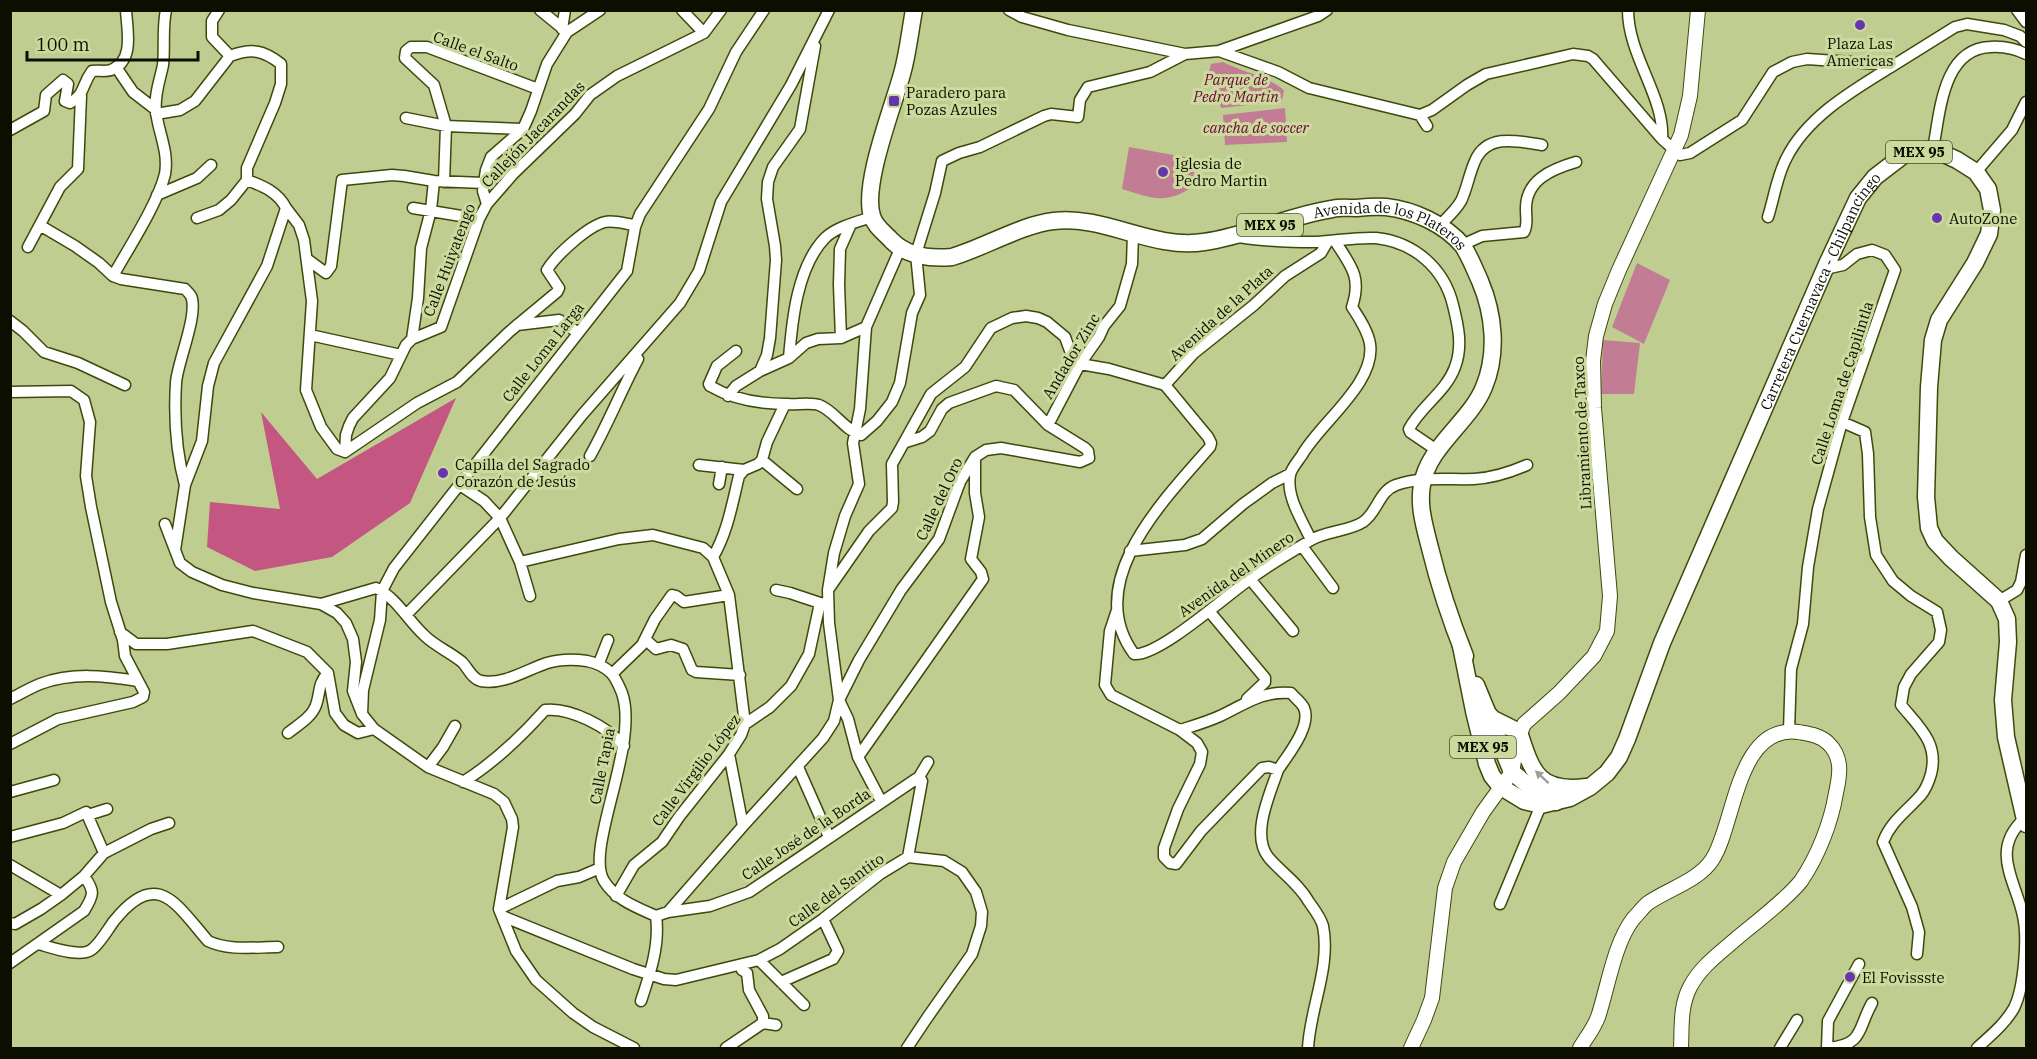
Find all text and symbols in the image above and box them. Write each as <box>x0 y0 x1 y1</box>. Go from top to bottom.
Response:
marker: Plaza Las Americas <box>1853 18 1867 32</box>
scale bar <box>27 24 198 62</box>
street label: Calle el Salto <box>431 27 521 75</box>
text: 100 m <box>36 33 90 56</box>
place label: Plaza Las Americas <box>1826 34 1894 70</box>
park label: Parque de Pedro Martin <box>1192 70 1279 106</box>
street label: Callejón Jacarandas <box>477 77 589 191</box>
place label: Paradero para Pozas Azules <box>906 83 1006 119</box>
marker: Paradero para Pozas Azules <box>887 94 901 108</box>
park label: cancha de soccer <box>1203 118 1309 137</box>
road number: MEX 95 <box>1886 141 1952 163</box>
place label: Iglesia de Pedro Martin <box>1175 154 1268 190</box>
marker: Iglesia de Pedro Martin <box>1156 165 1170 179</box>
street label: Carretera Cuernavaca - Chilpancingo <box>1755 168 1884 413</box>
street label: Avenida de los Plateros <box>1311 197 1471 254</box>
street label: Calle Huiyatengo <box>419 201 479 319</box>
place label: AutoZone <box>1949 209 2017 228</box>
marker: AutoZone <box>1930 211 1944 225</box>
road number: MEX 95 <box>1237 214 1303 236</box>
street label: Avenida de la Plata <box>1165 261 1277 365</box>
street label: Calle Loma Larga <box>498 298 588 406</box>
street label: Calle Loma de Capilintla <box>1807 299 1877 467</box>
street label: Andador Zinc <box>1038 310 1104 402</box>
street label: Libramiento de Taxco <box>1568 356 1596 510</box>
place label: Capilla del Sagrado Corazón de Jesús <box>455 455 590 491</box>
street label: Calle del Oro <box>912 455 966 543</box>
marker: Capilla del Sagrado Corazón de Jesús <box>436 466 450 480</box>
street label: Avenida del Minero <box>1175 527 1297 621</box>
street label: Calle Virgilio López <box>648 710 744 830</box>
street label: Calle Tapia <box>585 726 619 806</box>
road number: MEX 95 <box>1450 736 1516 758</box>
one-way arrow <box>1534 770 1549 784</box>
street label: Calle José de la Borda <box>738 784 874 884</box>
street label: Calle del Santito <box>784 849 888 931</box>
place label: El Fovissste <box>1862 968 1944 987</box>
marker: El Fovissste <box>1843 970 1857 984</box>

